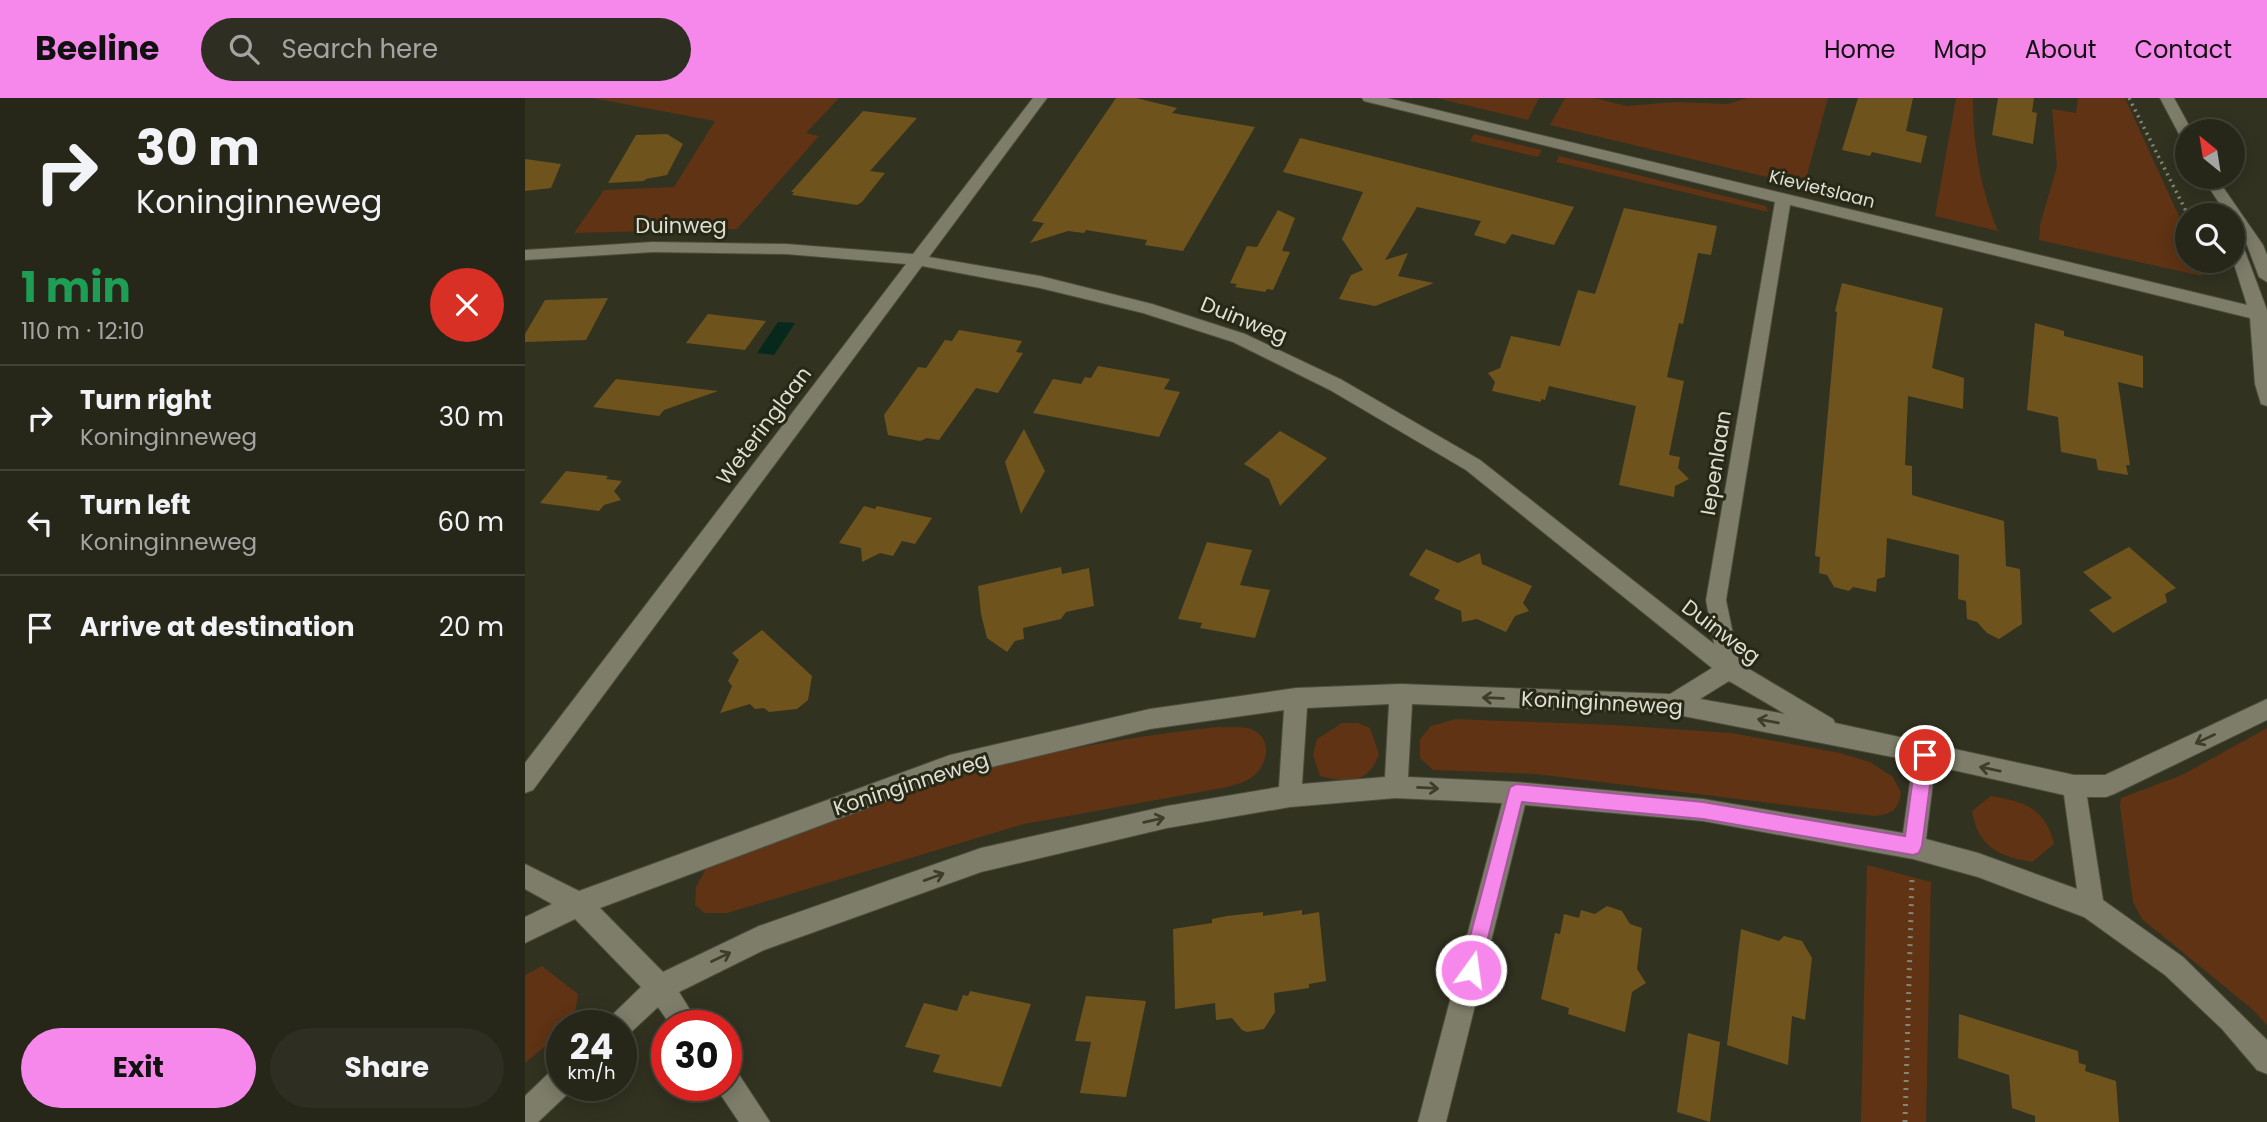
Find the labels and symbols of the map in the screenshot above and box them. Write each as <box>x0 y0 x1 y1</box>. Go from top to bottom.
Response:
north arrow <box>2175 119 2245 189</box>
street label: Kievietslaan <box>1767 163 1878 214</box>
street label: Duinweg <box>635 211 727 240</box>
street label: Duinweg <box>1196 289 1292 350</box>
street label: Weteringlaan <box>709 360 818 491</box>
street label: Iepenlaan <box>1693 408 1738 517</box>
street label: Duinweg <box>1676 593 1767 671</box>
street label: Koninginneweg <box>1520 684 1684 721</box>
one-way arrow <box>1482 691 1505 704</box>
one-way arrow <box>1757 714 1780 727</box>
pin <box>1895 725 1955 785</box>
one-way arrow <box>2195 732 2216 746</box>
street label: Koninginneweg <box>829 745 992 822</box>
one-way arrow <box>1979 761 2002 775</box>
one-way arrow <box>1416 782 1439 795</box>
one-way arrow <box>1142 813 1165 826</box>
one-way arrow <box>922 870 944 882</box>
position arrow <box>1434 933 1508 1007</box>
one-way arrow <box>710 950 731 964</box>
speed limit sign: 30 <box>651 1010 742 1101</box>

